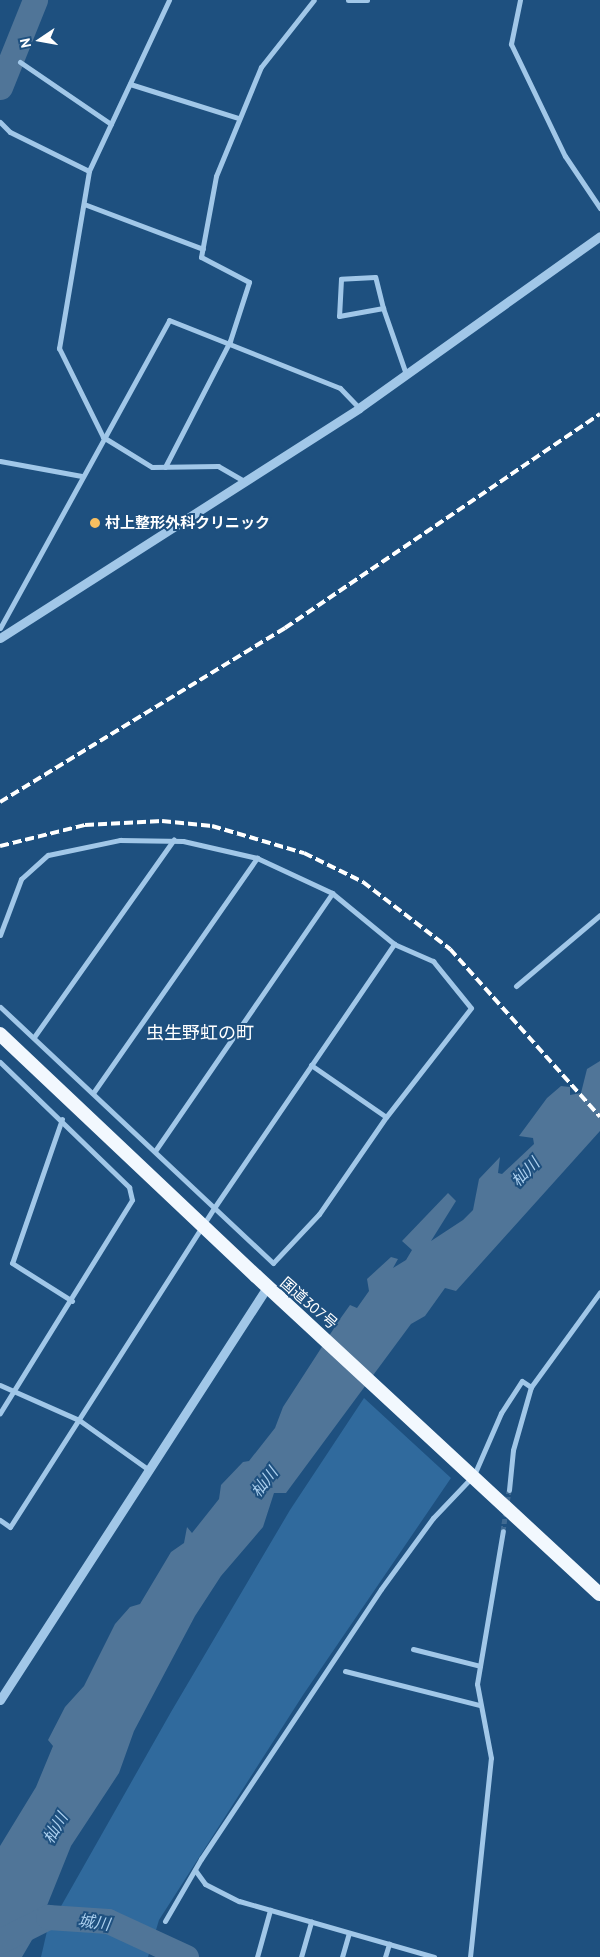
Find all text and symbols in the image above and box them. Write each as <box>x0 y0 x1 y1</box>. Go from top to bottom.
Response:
north arrow <box>15 15 65 65</box>
text: N <box>16 37 35 49</box>
place label: 村上整形外科クリニック <box>105 514 270 532</box>
marker: 村上整形外科クリニック <box>89 517 101 529</box>
district label: 虫生野虹の町 <box>146 1022 254 1044</box>
water label: 杣川 <box>507 1154 543 1190</box>
street label: 国道307号 <box>277 1273 341 1333</box>
water label: 杣川 <box>247 1463 281 1501</box>
water label: 杣川 <box>39 1809 71 1847</box>
water label: 城川 <box>77 1910 111 1934</box>

